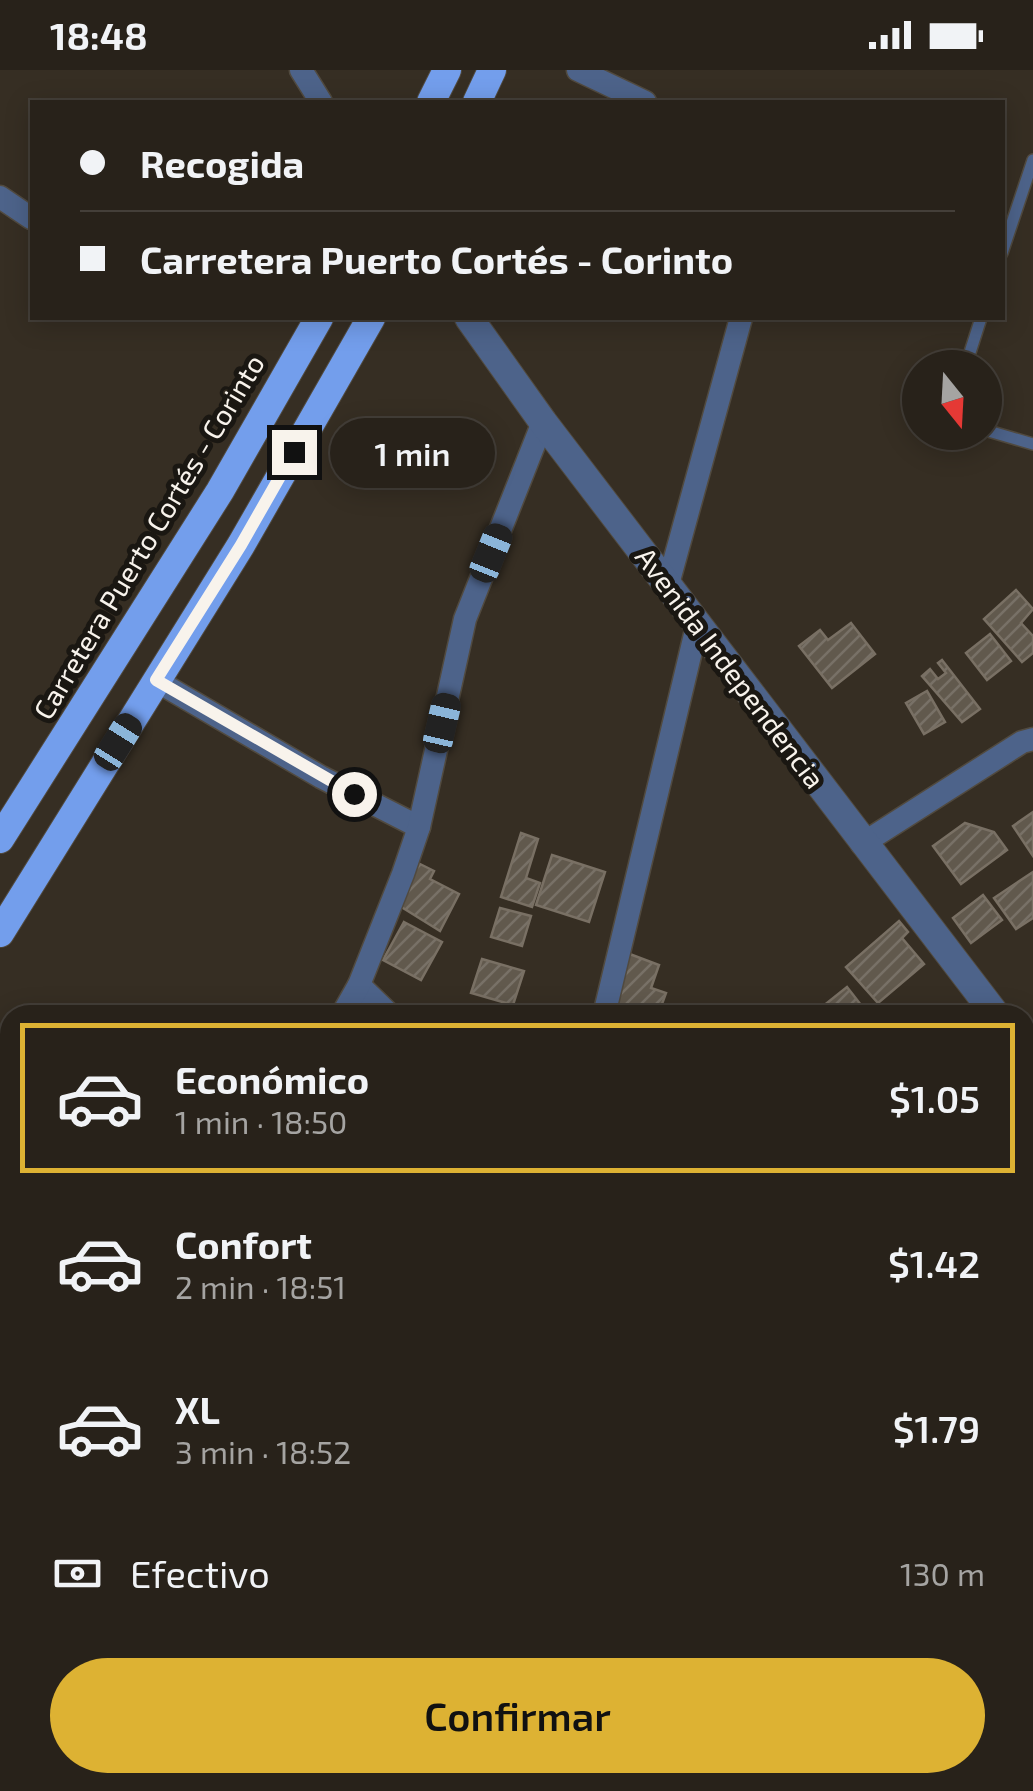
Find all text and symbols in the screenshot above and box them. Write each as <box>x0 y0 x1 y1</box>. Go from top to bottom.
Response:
text: 18:48 <box>50 12 148 58</box>
text: Recogida <box>140 140 304 186</box>
text: Carretera Puerto Cortés - Corinto <box>140 236 733 282</box>
street label: Carretera Puerto Cortés - Corinto <box>26 348 271 725</box>
north arrow <box>902 350 1002 450</box>
map controls <box>902 350 1002 450</box>
callout: 1 min <box>329 417 494 487</box>
route end <box>272 430 317 475</box>
text: 1 min <box>375 434 450 472</box>
car <box>466 520 516 586</box>
street label: Avenida Independencia <box>629 540 833 795</box>
car <box>421 690 463 756</box>
car <box>89 709 147 775</box>
route start <box>332 772 377 817</box>
icon: car <box>55 1053 145 1143</box>
text: Económico <box>175 1056 369 1102</box>
text: $1.05 <box>889 1075 980 1121</box>
text: 1 min · 18:50 <box>175 1102 347 1140</box>
icon: car <box>55 1218 145 1308</box>
text: Confort <box>175 1221 312 1267</box>
text: $1.42 <box>888 1240 980 1286</box>
text: 2 min · 18:51 <box>175 1267 346 1305</box>
icon: car <box>55 1383 145 1473</box>
text: XL <box>175 1386 220 1432</box>
text: $1.79 <box>893 1405 980 1451</box>
text: 3 min · 18:52 <box>175 1432 351 1470</box>
icon: cash <box>50 1546 105 1601</box>
text: Efectivo <box>130 1550 270 1596</box>
text: 130 m <box>900 1554 985 1592</box>
button: Confirmar <box>50 1658 985 1773</box>

